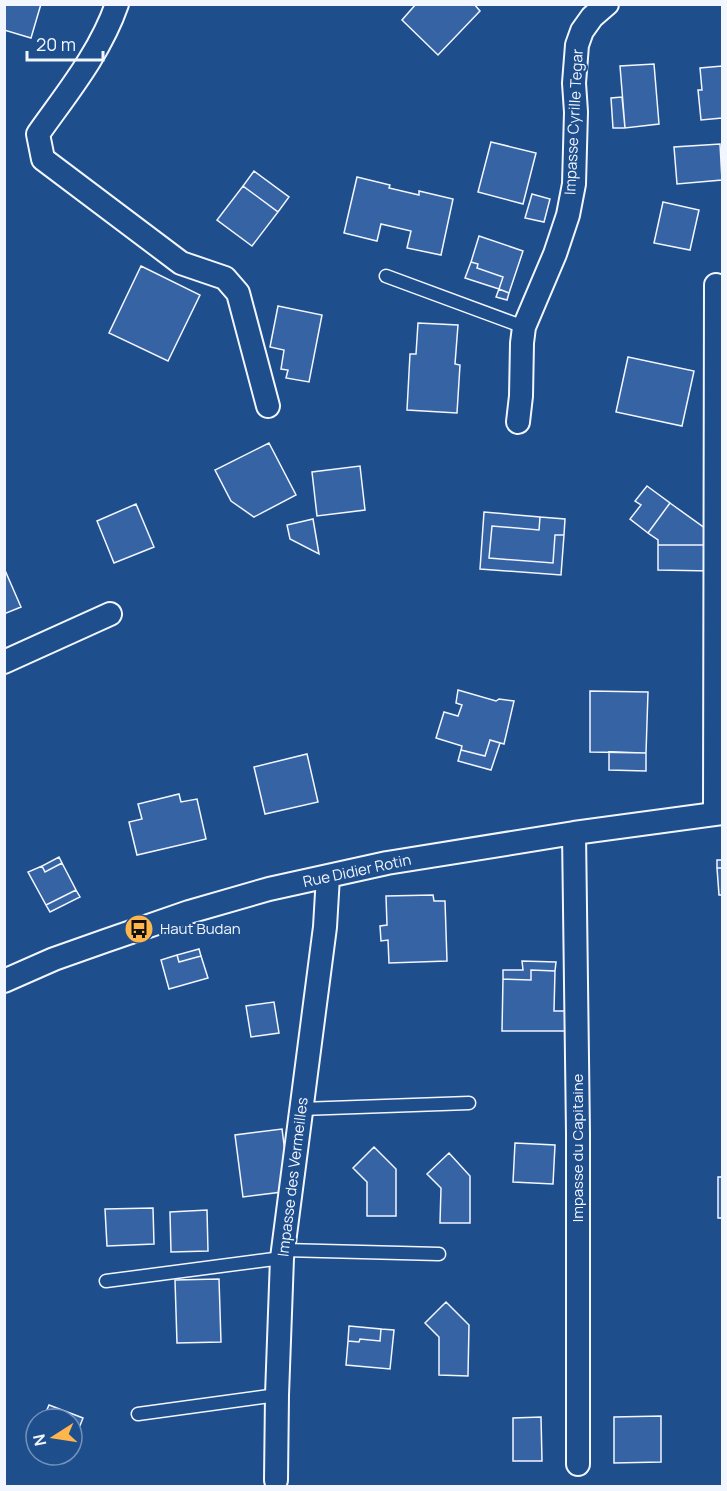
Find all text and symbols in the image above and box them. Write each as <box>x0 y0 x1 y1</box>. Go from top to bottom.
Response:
scale bar <box>27 24 104 62</box>
text: 20 m <box>36 32 76 56</box>
street label: Impasse Cyrille Tegar <box>559 48 588 196</box>
street label: Rue Didier Rotin <box>301 849 413 892</box>
bus stop icon: Haut Budan <box>123 913 155 945</box>
place label: Haut Budan <box>160 918 241 939</box>
street label: Impasse du Capitaine <box>567 1073 588 1222</box>
street label: Impasse des Vermeilles <box>272 1096 313 1258</box>
north arrow <box>24 1407 84 1467</box>
text: N <box>27 1432 51 1448</box>

